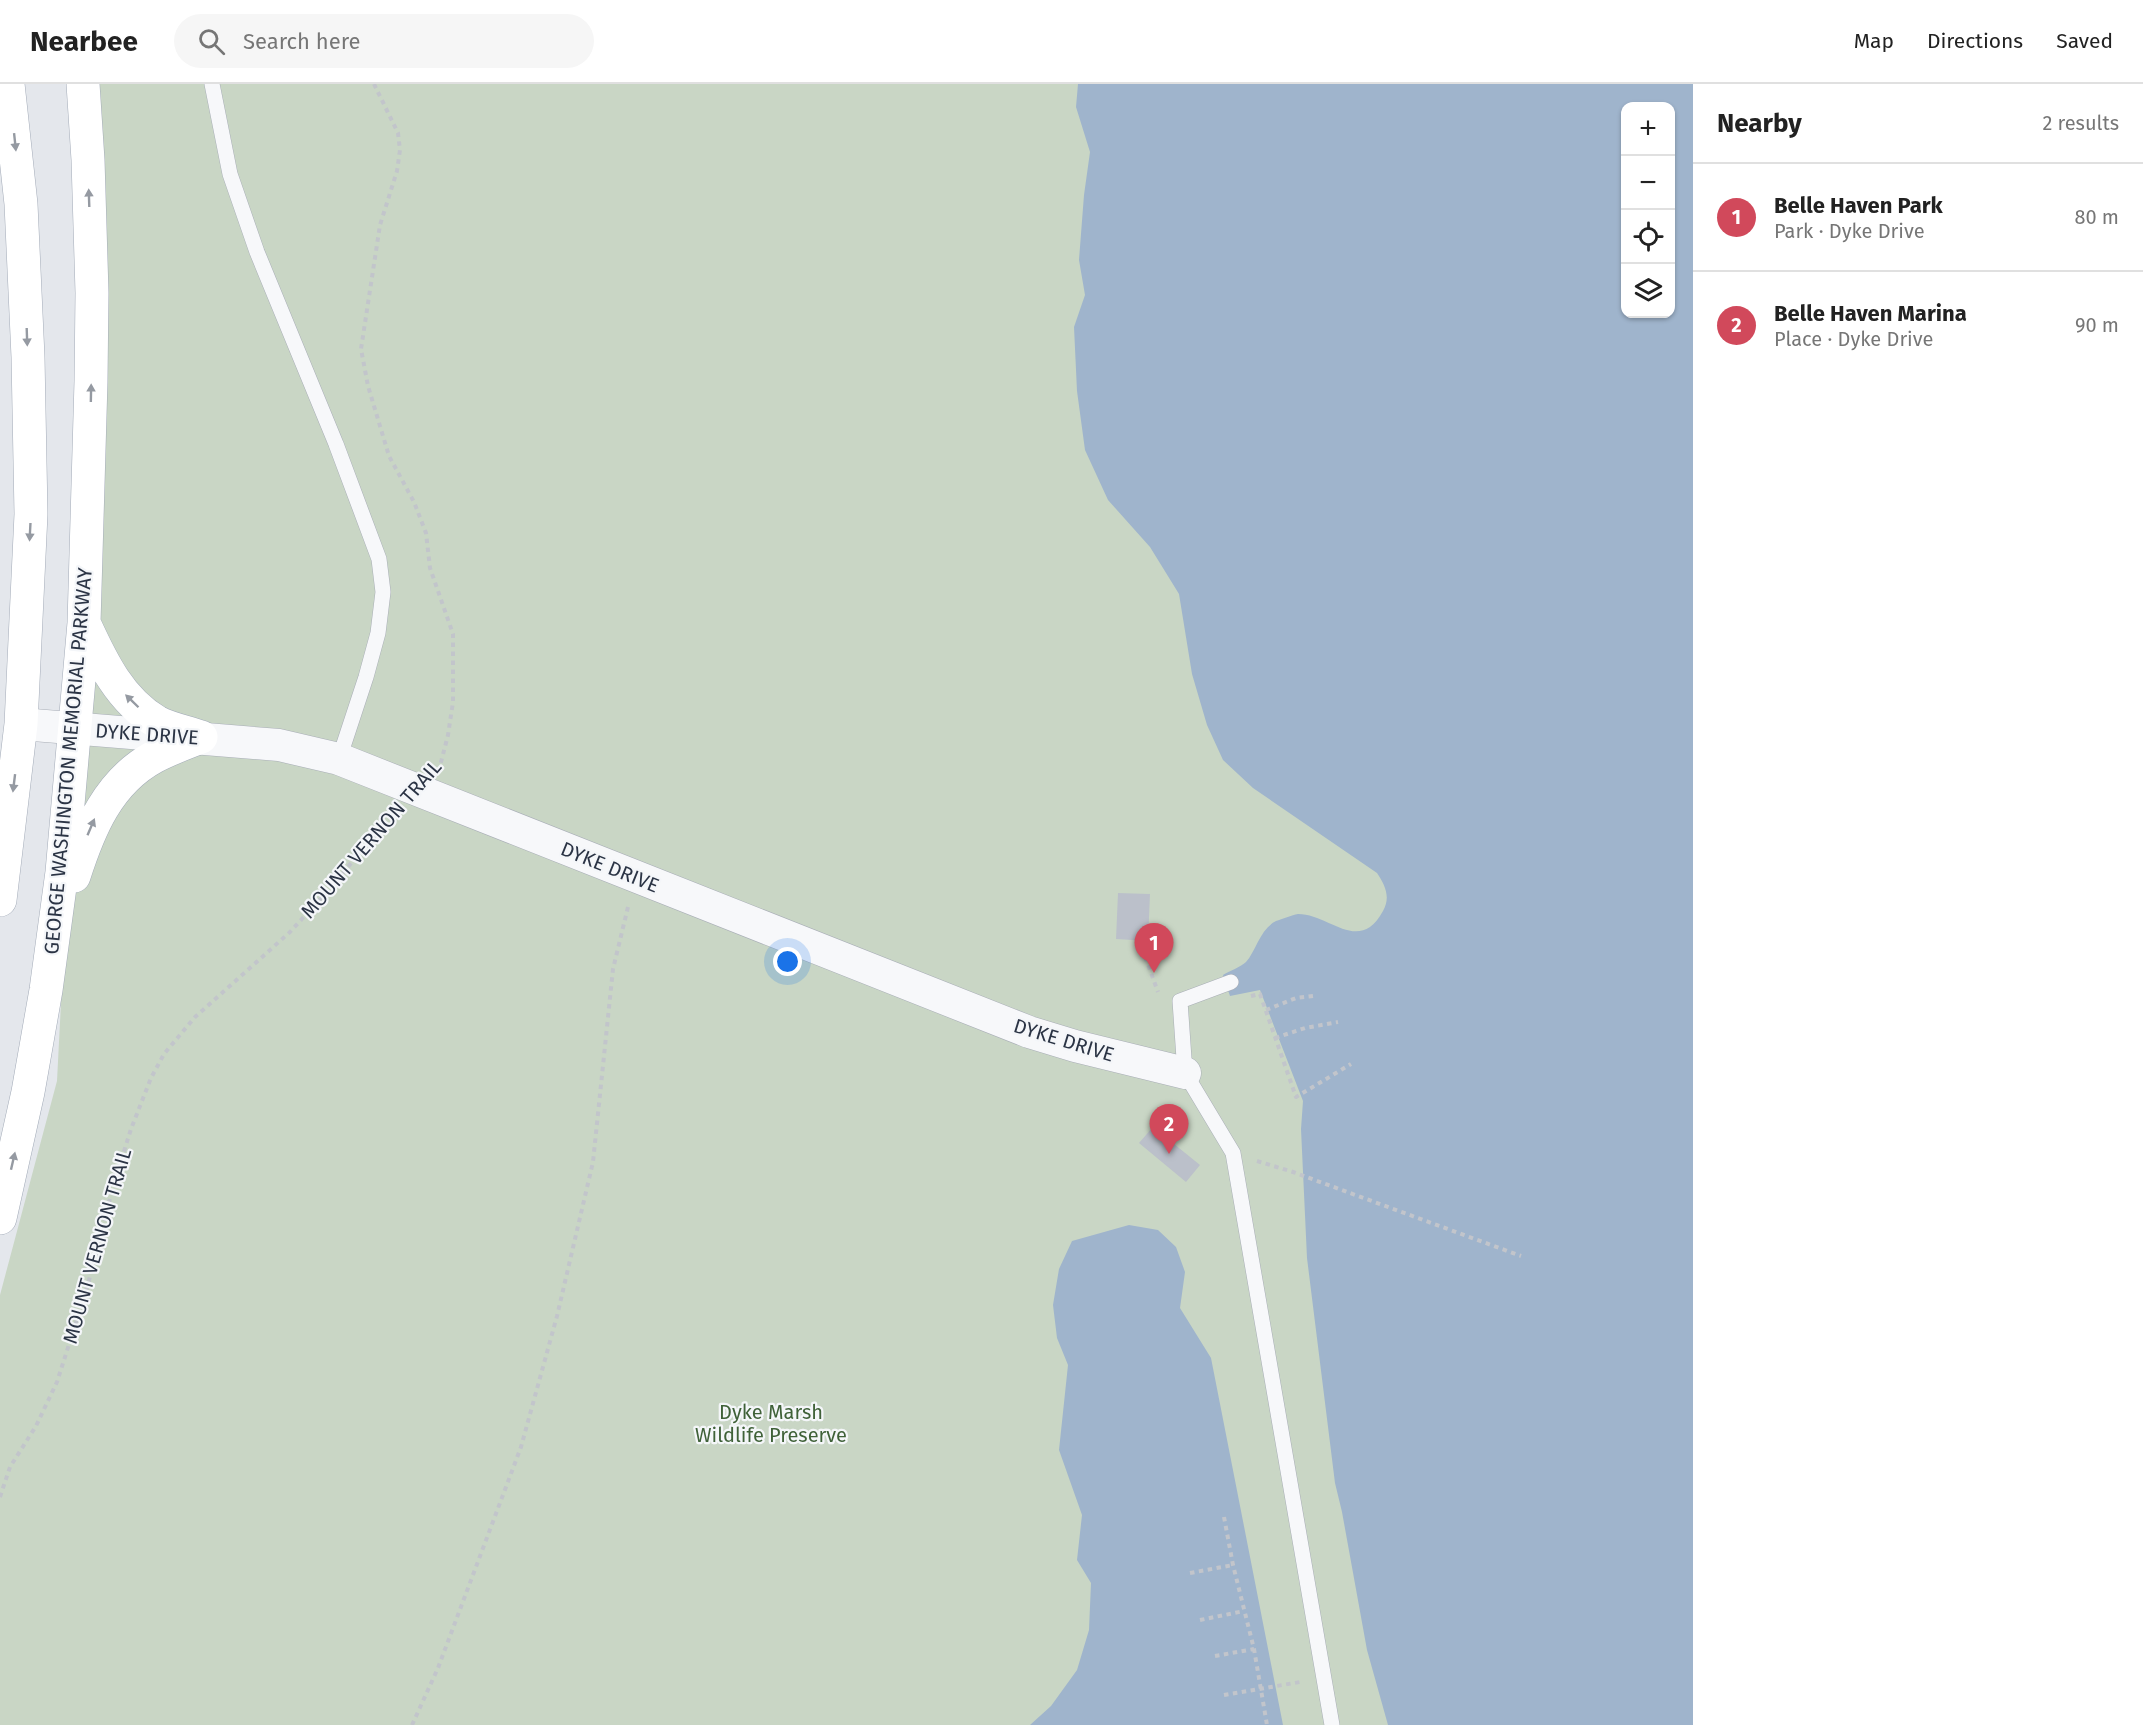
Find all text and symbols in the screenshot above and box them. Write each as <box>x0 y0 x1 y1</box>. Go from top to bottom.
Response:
search box <box>174 14 594 68</box>
text: Nearbee <box>30 25 138 58</box>
icon: search <box>195 25 228 58</box>
text: Search here <box>243 28 360 55</box>
text: Map <box>1854 28 1894 54</box>
text: Directions <box>1927 28 2023 54</box>
text: Saved <box>2056 28 2113 54</box>
map controls <box>1621 102 1675 318</box>
button: + <box>1621 102 1675 156</box>
text: Nearby <box>1717 108 1802 139</box>
text: 2 results <box>2042 111 2119 135</box>
one-way arrow <box>10 133 19 152</box>
button: − <box>1621 156 1675 210</box>
one-way arrow <box>84 188 93 207</box>
text: Belle Haven Park <box>1774 192 1943 219</box>
text: 1 <box>1732 205 1741 229</box>
text: 80 m <box>2074 205 2119 229</box>
button: locate <box>1621 210 1675 264</box>
text: Park · Dyke Drive <box>1774 219 1925 243</box>
button: layers <box>1621 264 1675 318</box>
text: Belle Haven Marina <box>1774 300 1967 327</box>
text: 2 <box>1731 313 1742 337</box>
text: 90 m <box>2075 313 2119 337</box>
one-way arrow <box>22 327 31 346</box>
text: Place · Dyke Drive <box>1774 327 1933 351</box>
one-way arrow <box>86 383 96 402</box>
one-way arrow <box>25 522 34 541</box>
street label: GEORGE WASHINGTON MEMORIAL PARKWAY <box>39 567 97 955</box>
one-way arrow <box>126 694 140 708</box>
street label: DYKE DRIVE <box>94 718 200 750</box>
street label: MOUNT VERNON TRAIL <box>296 755 446 923</box>
one-way arrow <box>9 773 19 792</box>
one-way arrow <box>87 819 96 836</box>
street label: DYKE DRIVE <box>557 836 663 898</box>
pin: 1 <box>1134 924 1174 973</box>
your location <box>773 947 802 976</box>
street label: DYKE DRIVE <box>1011 1013 1117 1067</box>
pin: 2 <box>1150 1104 1188 1154</box>
street label: MOUNT VERNON TRAIL <box>58 1146 136 1346</box>
one-way arrow <box>9 1151 18 1170</box>
park label: Dyke Marsh Wildlife Preserve <box>695 1400 847 1447</box>

